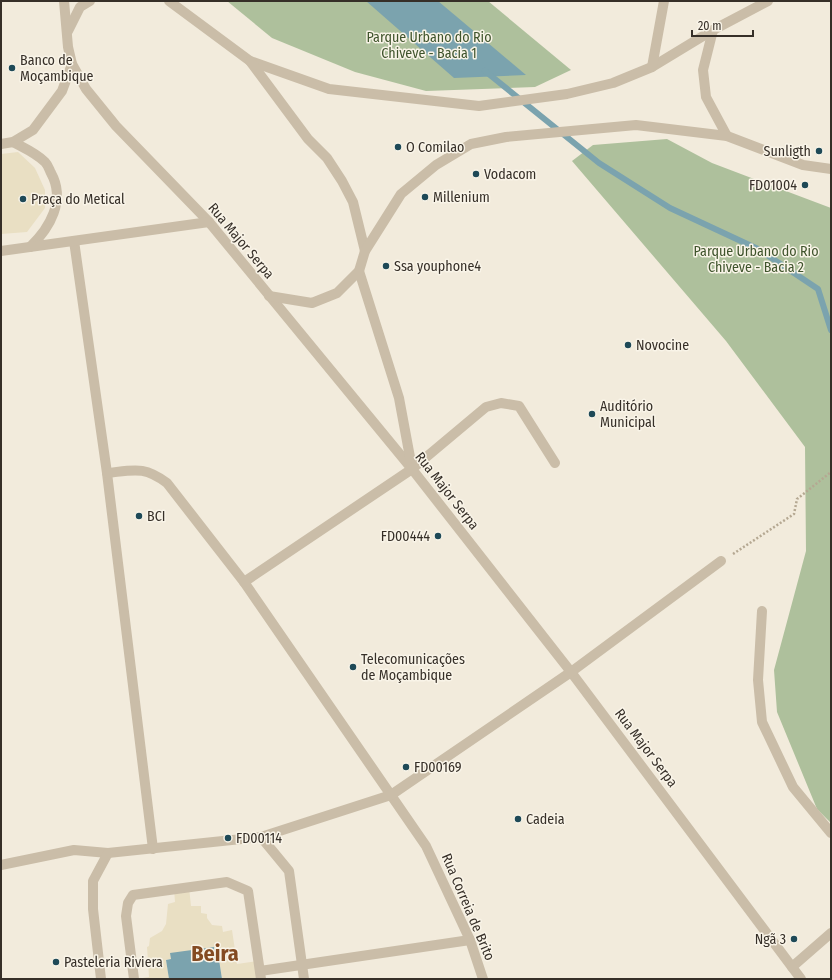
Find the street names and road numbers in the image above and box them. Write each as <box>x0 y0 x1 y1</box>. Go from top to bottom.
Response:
street label: Rua Major Serpa <box>204 200 278 282</box>
street label: Rua Major Serpa <box>411 449 483 533</box>
street label: Rua Major Serpa <box>611 705 681 791</box>
street label: Rua Correia de Brito <box>438 851 498 963</box>

